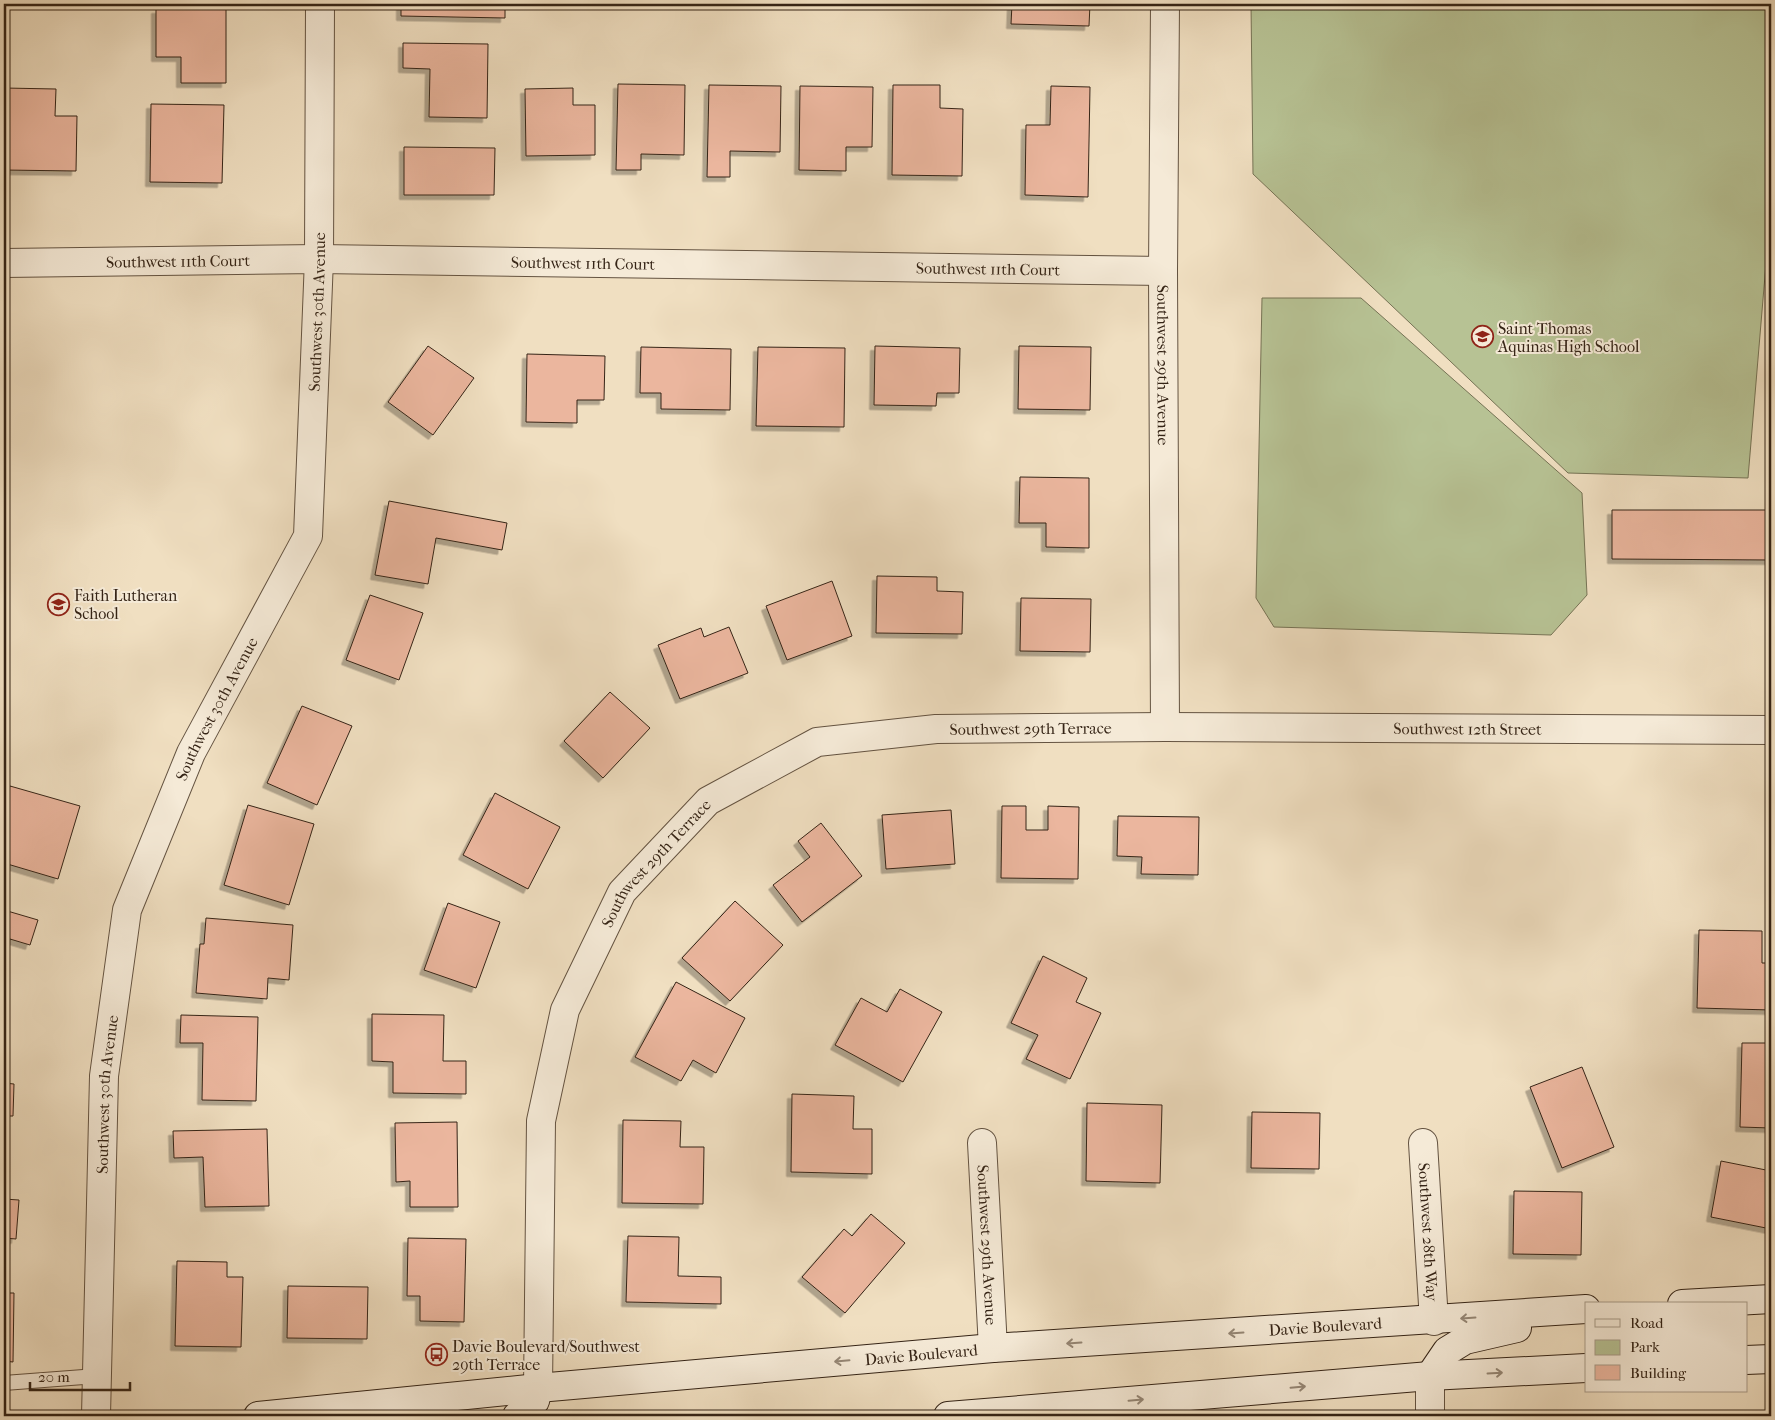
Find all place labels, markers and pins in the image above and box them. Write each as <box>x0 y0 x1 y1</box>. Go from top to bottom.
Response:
place label: Saint Thomas Aquinas High School <box>1497 319 1640 356</box>
school or university icon: Saint Thomas Aquinas High School <box>1470 325 1494 349</box>
place label: Faith Lutheran School <box>74 586 178 623</box>
school or university icon: Faith Lutheran School <box>46 592 70 616</box>
place label: Davie Boulevard/Southwest 29th Terrace <box>452 1337 640 1374</box>
bus stop icon: Davie Boulevard/Southwest 29th Terrace <box>424 1343 448 1367</box>

